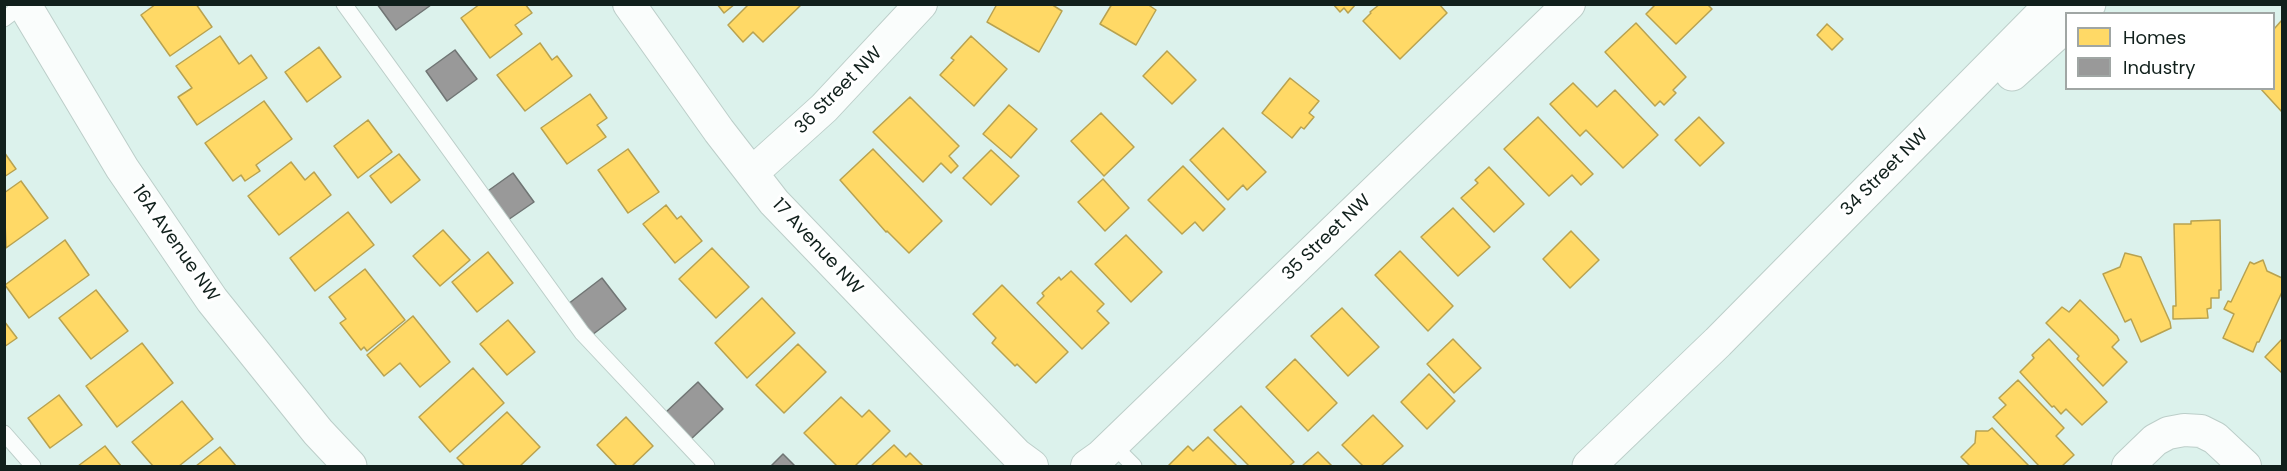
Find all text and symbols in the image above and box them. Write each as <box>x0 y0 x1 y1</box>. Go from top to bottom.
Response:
legend <box>2065 12 2275 90</box>
text: Homes <box>2123 25 2186 50</box>
street label: 36 Street NW <box>791 43 887 139</box>
text: Industry <box>2123 55 2195 80</box>
street label: 34 Street NW <box>1837 125 1933 221</box>
street label: 16A Avenue NW <box>127 182 223 306</box>
street label: 35 Street NW <box>1278 190 1376 286</box>
street label: 17 Avenue NW <box>767 195 867 299</box>

